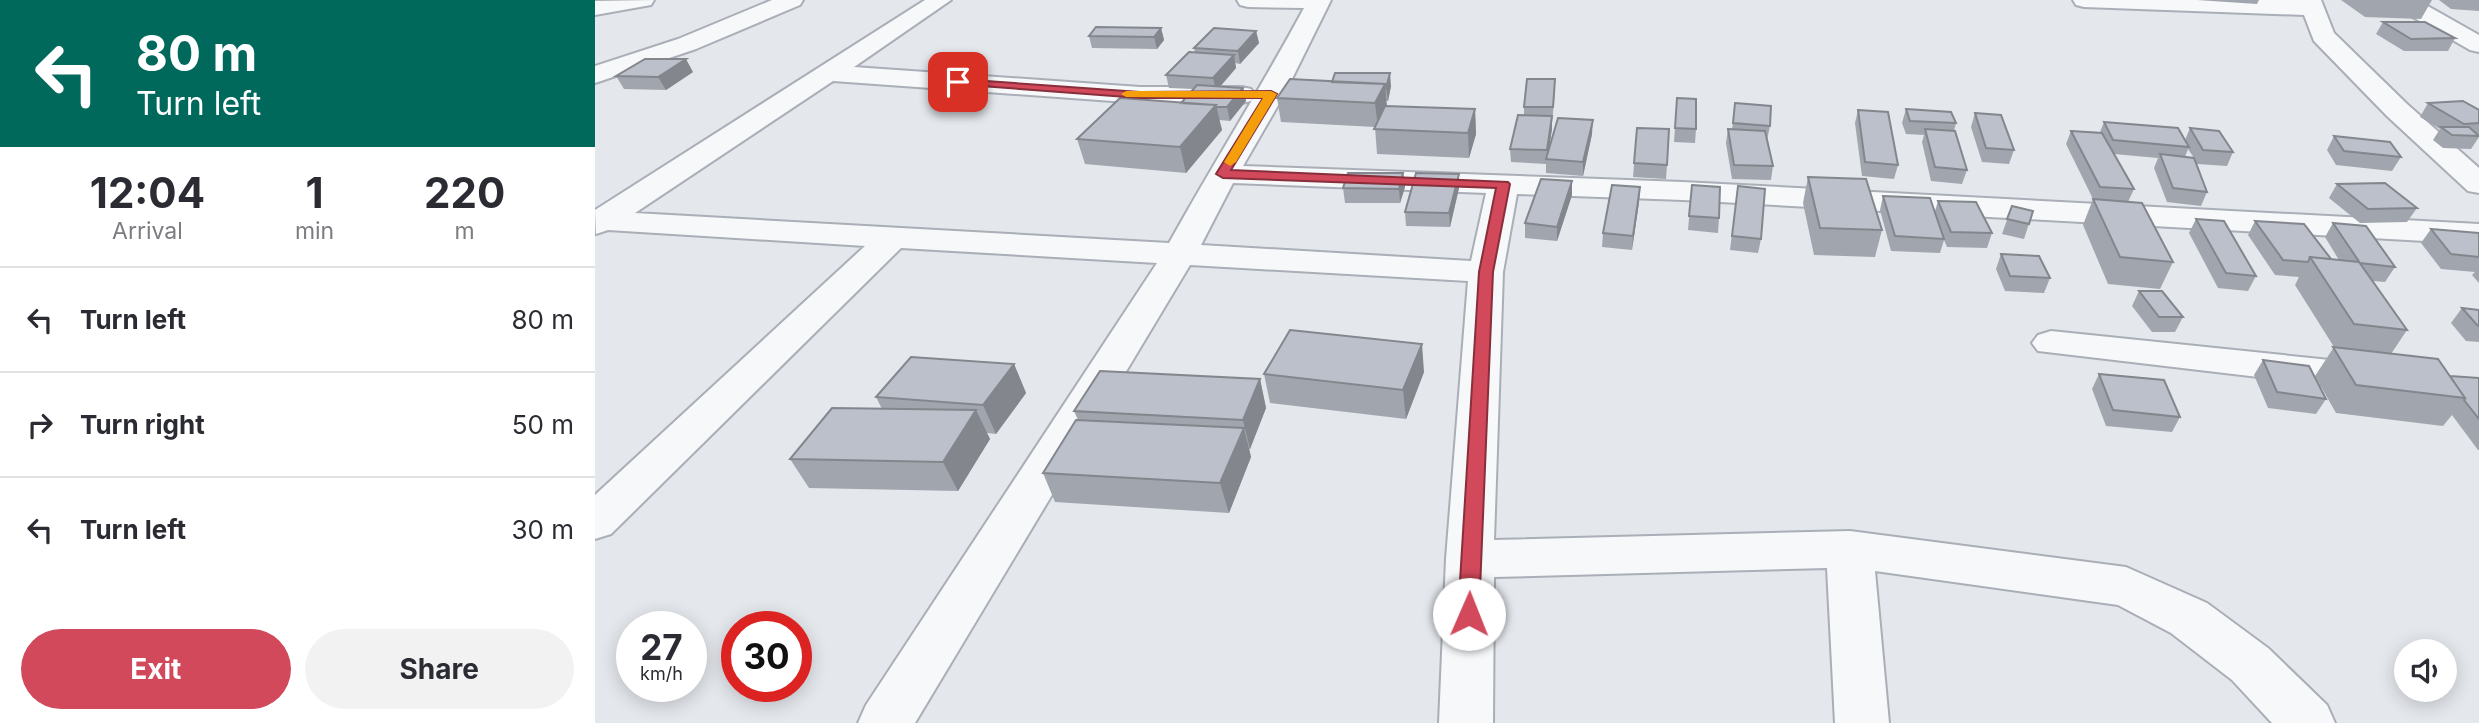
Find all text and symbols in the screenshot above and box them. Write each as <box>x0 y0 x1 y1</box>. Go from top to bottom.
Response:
text: 80 m <box>136 24 257 83</box>
icon: left <box>21 28 112 119</box>
pin <box>928 52 988 112</box>
icon: arrive <box>939 63 977 101</box>
text: Turn left <box>136 84 261 123</box>
text: 12:04 <box>90 167 205 218</box>
text: 1 <box>305 167 324 218</box>
text: 220 <box>424 167 505 218</box>
text: Arrival <box>112 217 183 245</box>
text: min <box>295 217 334 245</box>
text: m <box>455 217 475 245</box>
icon: left <box>21 301 59 339</box>
text: Turn left <box>80 304 186 335</box>
text: 80 m <box>511 304 574 335</box>
icon: right <box>21 406 59 444</box>
text: Turn right <box>80 409 205 440</box>
text: 50 m <box>512 409 574 440</box>
icon: left <box>21 511 59 549</box>
text: Turn left <box>80 514 186 545</box>
text: 30 m <box>511 514 574 545</box>
position arrow <box>1432 577 1506 651</box>
speed limit sign: 30 <box>721 611 812 702</box>
text: 27 <box>640 626 683 668</box>
button: Exit <box>21 629 291 709</box>
button: Share <box>305 629 574 709</box>
map controls <box>2394 639 2457 702</box>
button: sound <box>2394 639 2457 702</box>
text: km/h <box>640 663 683 684</box>

